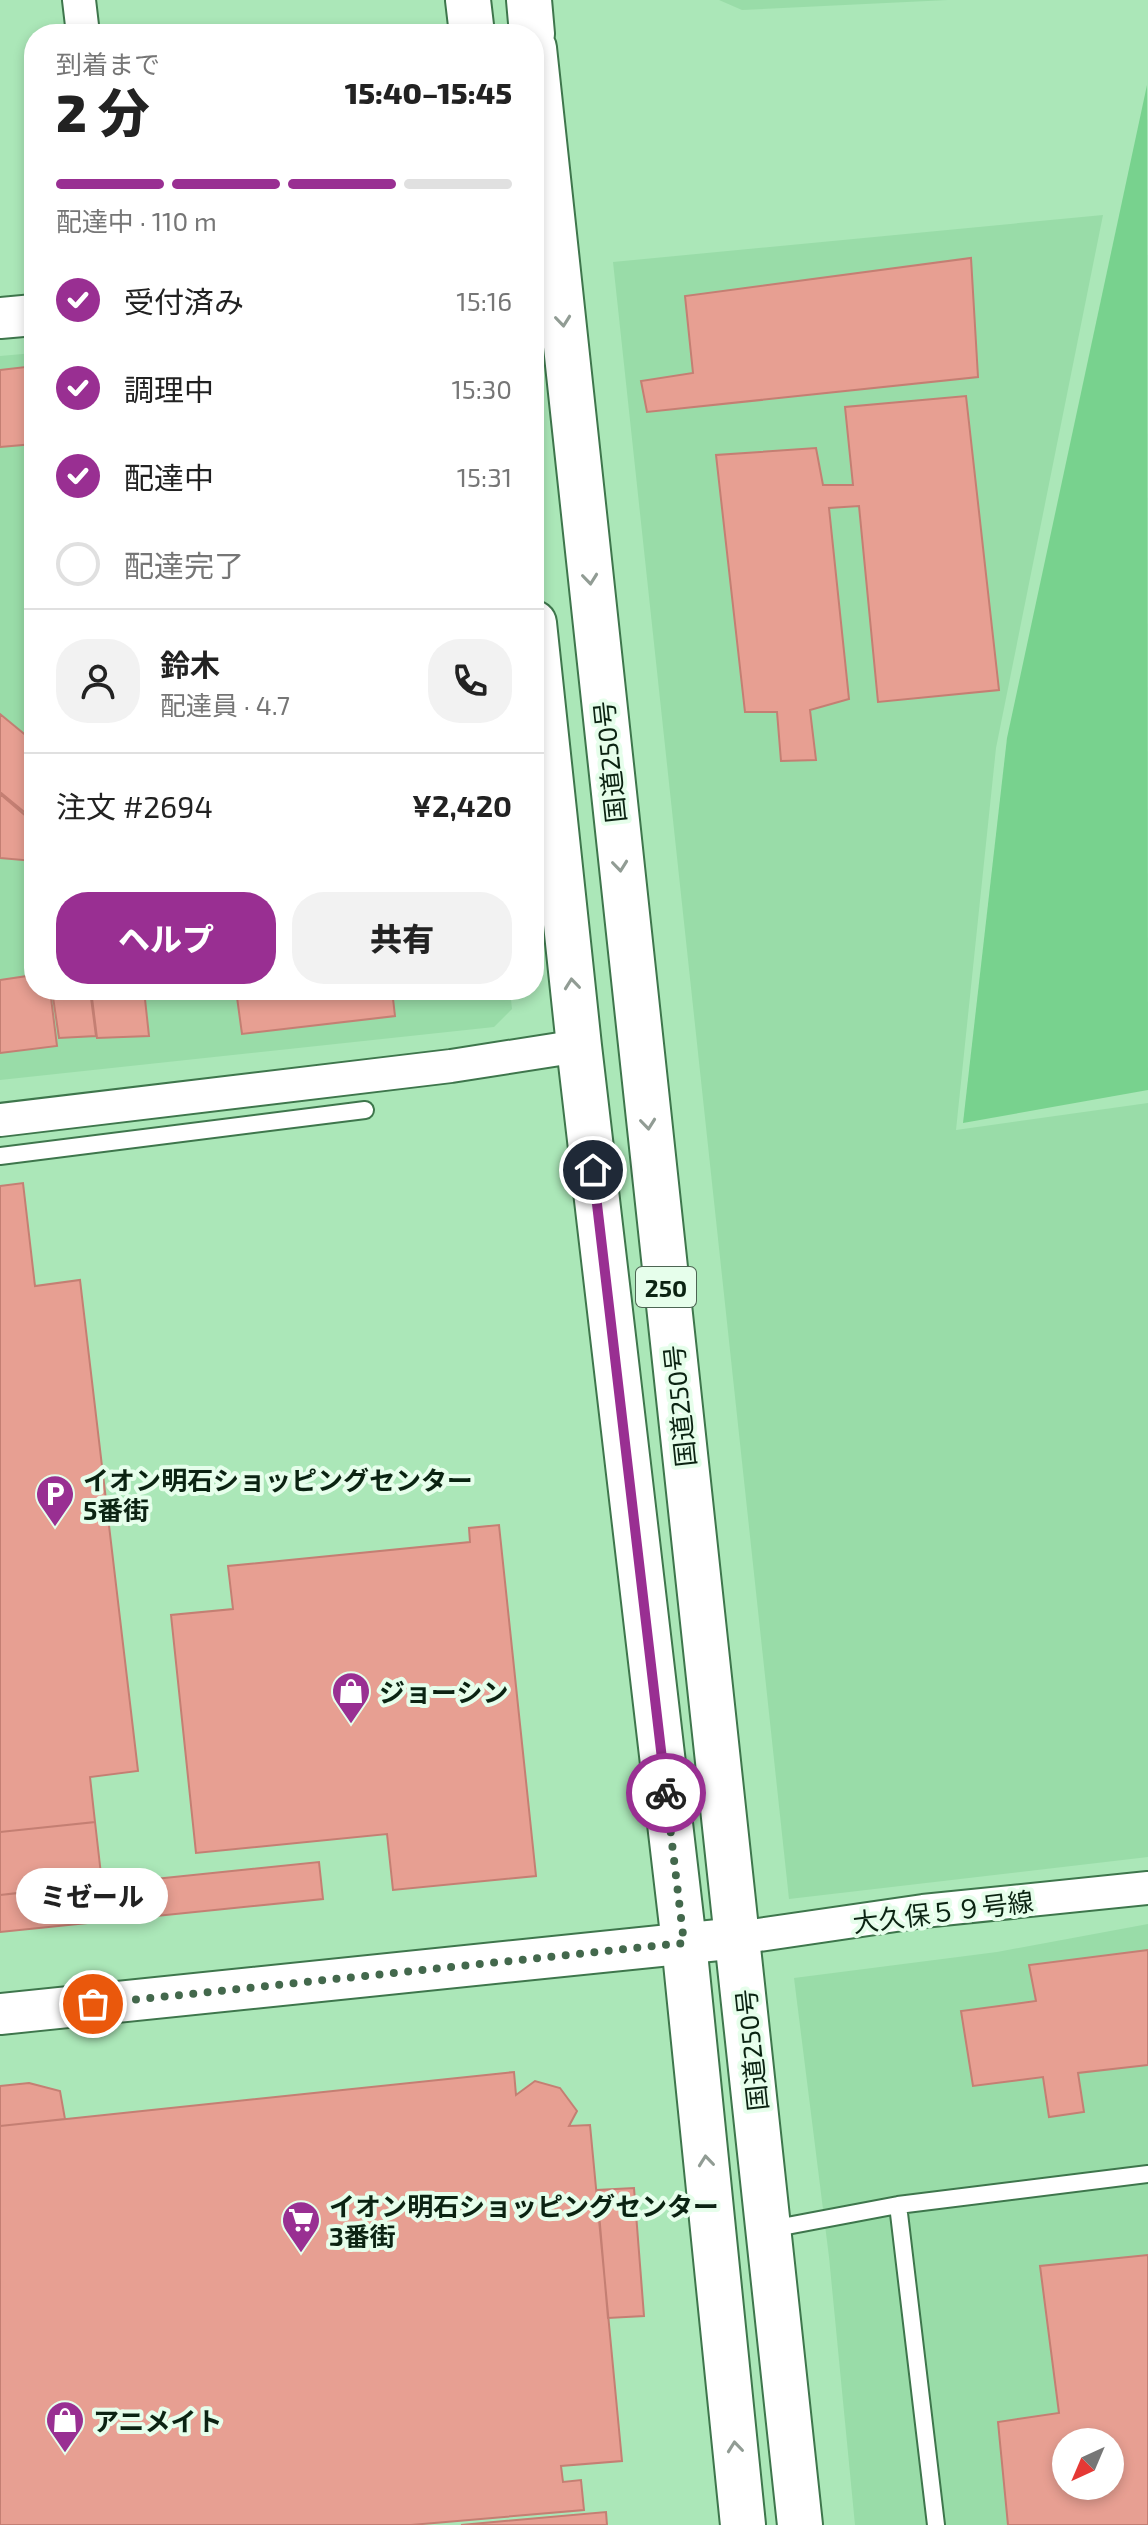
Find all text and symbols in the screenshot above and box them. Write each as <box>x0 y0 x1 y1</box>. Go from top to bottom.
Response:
text: 到着まで <box>56 48 160 79</box>
text: 15:40–15:45 <box>345 74 512 110</box>
text: 2 分 <box>56 80 150 142</box>
text: 配達中 · 110 m <box>56 205 217 236</box>
icon: check <box>56 278 100 322</box>
text: 受付済み <box>124 283 244 319</box>
text: 15:16 <box>456 285 512 316</box>
one-way arrow <box>554 315 571 328</box>
icon: check <box>56 366 100 410</box>
text: 調理中 <box>124 371 214 407</box>
text: 15:30 <box>451 373 512 404</box>
icon: check <box>56 454 100 498</box>
text: 配達中 <box>124 459 214 495</box>
text: 15:31 <box>457 461 512 492</box>
text: 配達完了 <box>124 547 244 583</box>
one-way arrow <box>582 573 599 586</box>
button: person <box>56 639 140 723</box>
button: phone <box>428 639 512 723</box>
text: 鈴木 <box>160 646 220 682</box>
text: 配達員 · 4.7 <box>160 689 290 720</box>
street label: 国道250号 <box>587 700 631 824</box>
text: ¥2,420 <box>412 787 512 823</box>
text: 注文 #2694 <box>56 788 213 824</box>
one-way arrow <box>612 860 629 873</box>
button: ヘルプ <box>56 892 276 984</box>
button: 共有 <box>292 892 512 984</box>
one-way arrow <box>564 978 581 991</box>
one-way arrow <box>640 1118 657 1131</box>
pin <box>559 1136 627 1204</box>
icon: home <box>571 1148 615 1192</box>
road number: 250 <box>636 1267 696 1307</box>
street label: 国道250号 <box>657 1344 701 1468</box>
place label: イオン明石ショッピングセンター 5番街 <box>83 1464 473 1525</box>
parking icon: イオン明石ショッピングセンター 5番街 <box>34 1473 76 1528</box>
shop icon: ジョーシン <box>330 1670 372 1725</box>
place label: ジョーシン <box>379 1676 508 1707</box>
courier <box>626 1753 706 1833</box>
icon: bike <box>644 1771 688 1815</box>
callout: ミゼール <box>17 1868 169 1924</box>
text: ミゼール <box>40 1880 144 1911</box>
street label: 大久保５９号線 <box>851 1885 1035 1937</box>
pin <box>59 1970 127 2038</box>
icon: bag <box>71 1982 115 2026</box>
street label: 国道250号 <box>729 1988 773 2112</box>
one-way arrow <box>698 2154 715 2167</box>
place label: イオン明石ショッピングセンター 3番街 <box>329 2190 719 2251</box>
supermarket icon: イオン明石ショッピングセンター 3番街 <box>280 2199 322 2254</box>
shop icon: アニメイト <box>44 2399 86 2454</box>
place label: アニメイト <box>93 2405 222 2436</box>
north arrow <box>1052 2428 1124 2500</box>
map controls <box>1052 2428 1124 2500</box>
one-way arrow <box>727 2440 744 2453</box>

